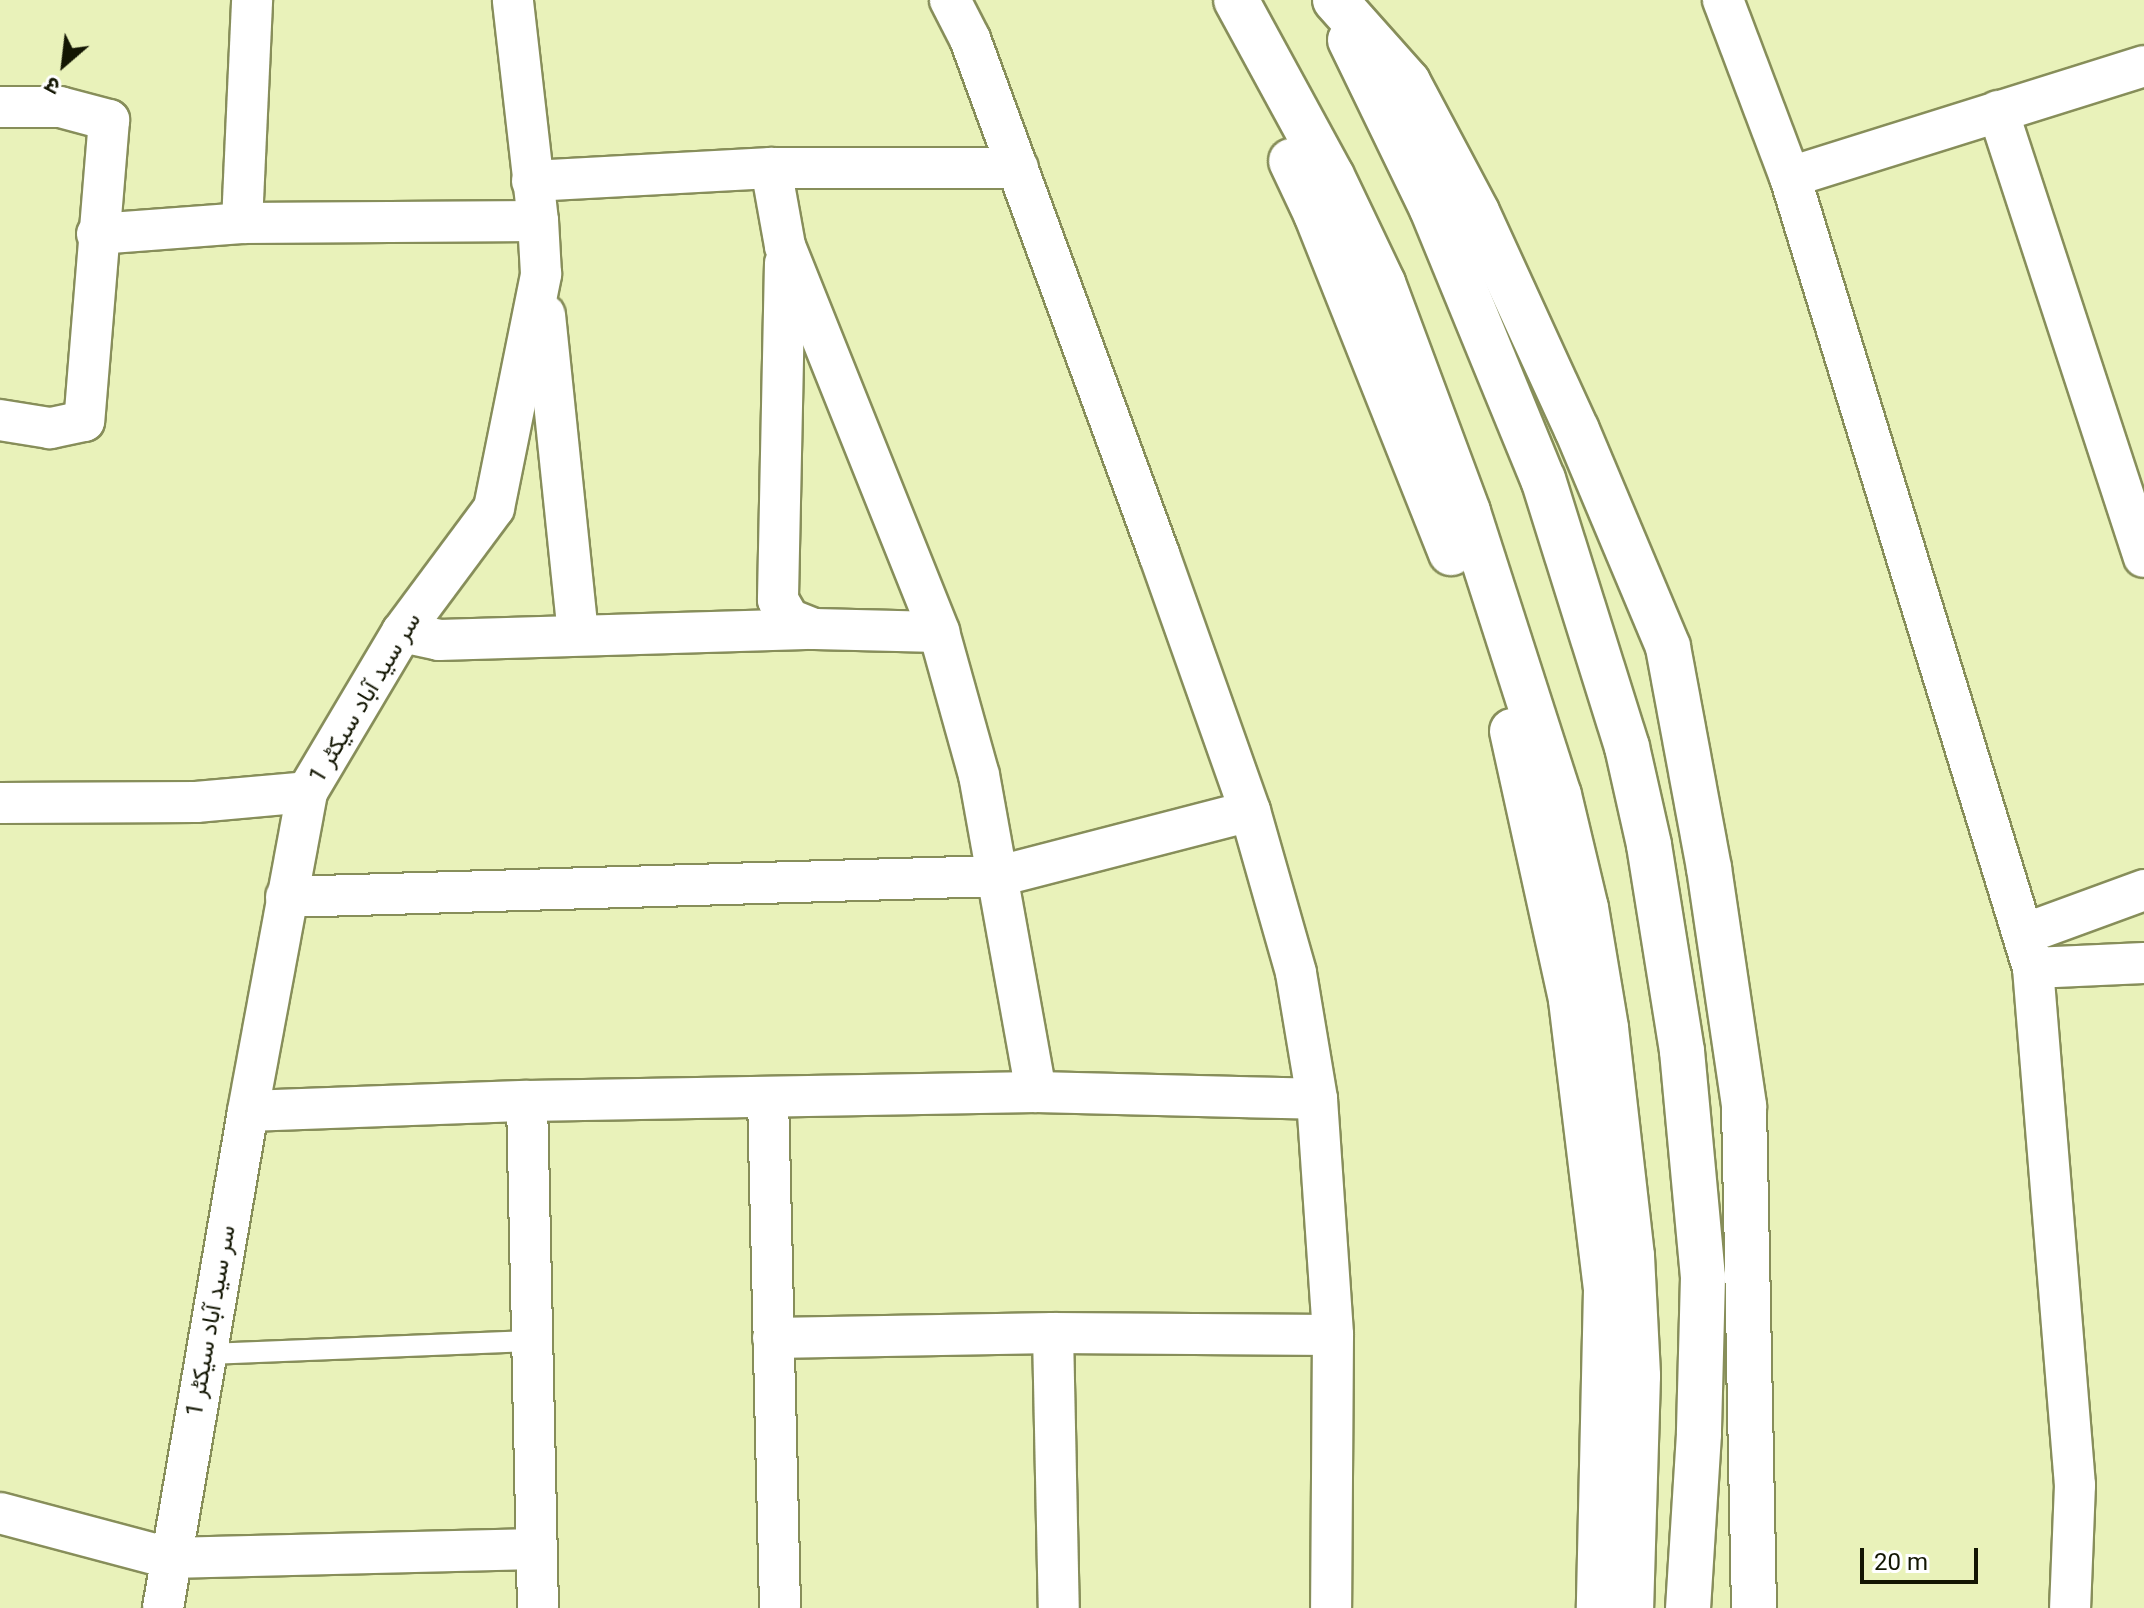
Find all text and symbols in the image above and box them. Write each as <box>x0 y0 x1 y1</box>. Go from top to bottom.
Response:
north arrow <box>24 24 104 104</box>
text: उ <box>41 72 64 100</box>
street label: سر سید آباد سیکٹر 1 <box>303 608 427 788</box>
street label: سر سید آباد سیکٹر 1 <box>180 1223 242 1419</box>
scale bar <box>1864 1532 1982 1582</box>
text: 20 m <box>1874 1548 1928 1576</box>

